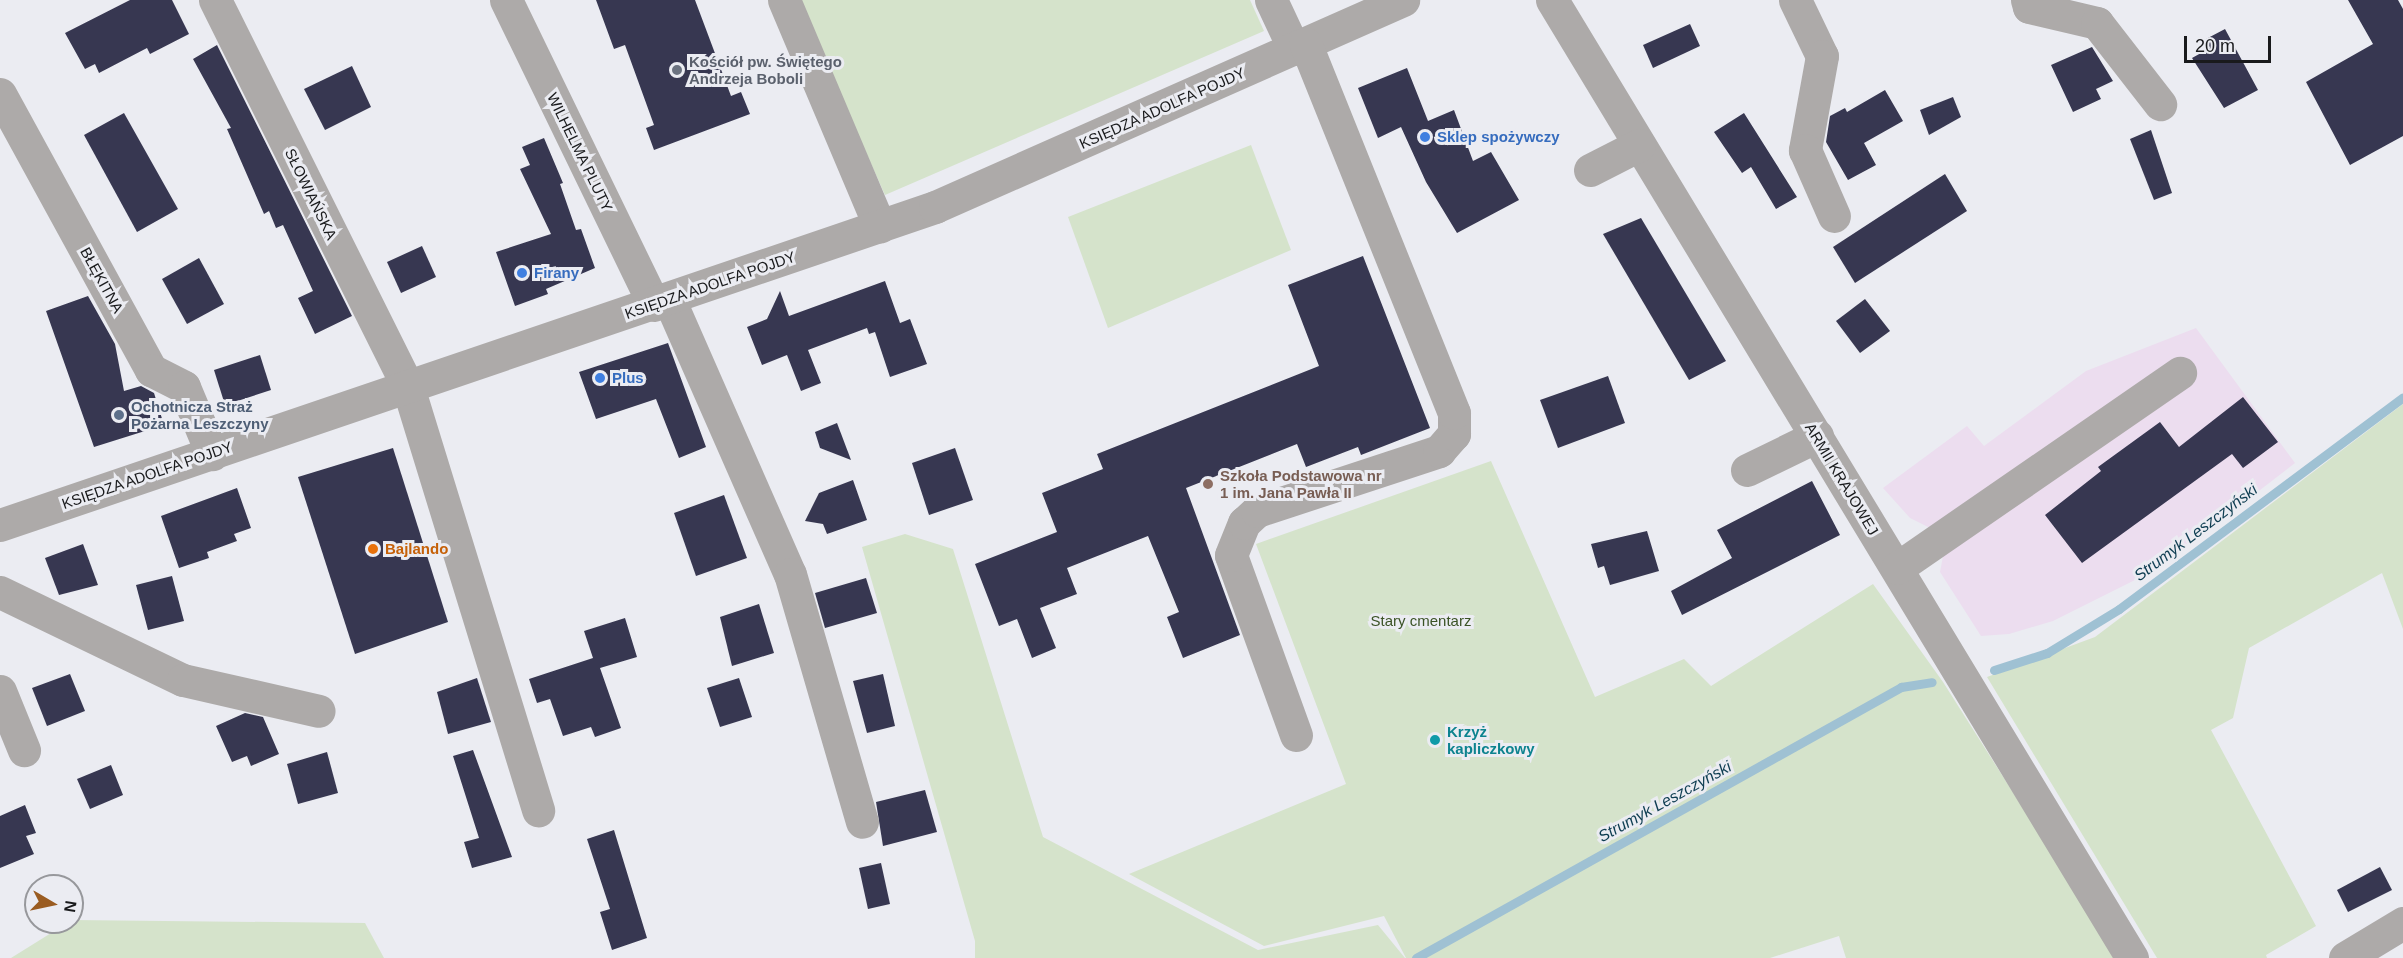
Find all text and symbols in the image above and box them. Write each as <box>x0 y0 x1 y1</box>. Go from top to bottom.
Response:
scale bar <box>2187 24 2274 62</box>
text: 20 m <box>2195 36 2235 56</box>
place label: Kościół pw. Świętego Andrzeja Boboli <box>689 52 842 87</box>
marker: Kościół pw. Świętego Andrzeja Boboli <box>670 63 684 77</box>
street label: KSIĘDZA ADOLFA POJDY <box>1075 63 1249 153</box>
street label: WILHELMA PLUTY <box>543 89 617 215</box>
place label: Sklep spożywczy <box>1437 128 1560 146</box>
marker: Sklep spożywczy <box>1418 130 1432 144</box>
street label: SŁOWIAŃSKA <box>281 145 341 243</box>
street label: BŁĘKITNA <box>77 244 127 316</box>
street label: KSIĘDZA ADOLFA POJDY <box>621 247 799 323</box>
place label: Firany <box>534 264 579 282</box>
marker: Firany <box>515 266 529 280</box>
place label: Plus <box>612 369 644 387</box>
marker: Plus <box>593 371 607 385</box>
place label: Ochotnicza Straż Pożarna Leszczyny <box>131 397 269 432</box>
marker: Ochotnicza Straż Pożarna Leszczyny <box>112 408 126 422</box>
street label: ARMII KRAJOWEJ <box>1801 420 1883 538</box>
street label: KSIĘDZA ADOLFA POJDY <box>58 437 236 513</box>
place label: Szkoła Podstawowa nr 1 im. Jana Pawła II <box>1220 466 1382 501</box>
marker: Szkoła Podstawowa nr 1 im. Jana Pawła II <box>1201 477 1215 491</box>
water label: Strumyk Leszczyński <box>2131 480 2261 586</box>
place label: Bajlando <box>385 540 448 558</box>
marker: Bajlando <box>366 542 380 556</box>
park label: Stary cmentarz <box>1371 612 1471 630</box>
place label: Krzyż kapliczkowy <box>1447 722 1535 757</box>
marker: Krzyż kapliczkowy <box>1428 733 1442 747</box>
water label: Strumyk Leszczyński <box>1595 757 1735 847</box>
north arrow <box>24 874 84 934</box>
text: N <box>61 900 80 914</box>

